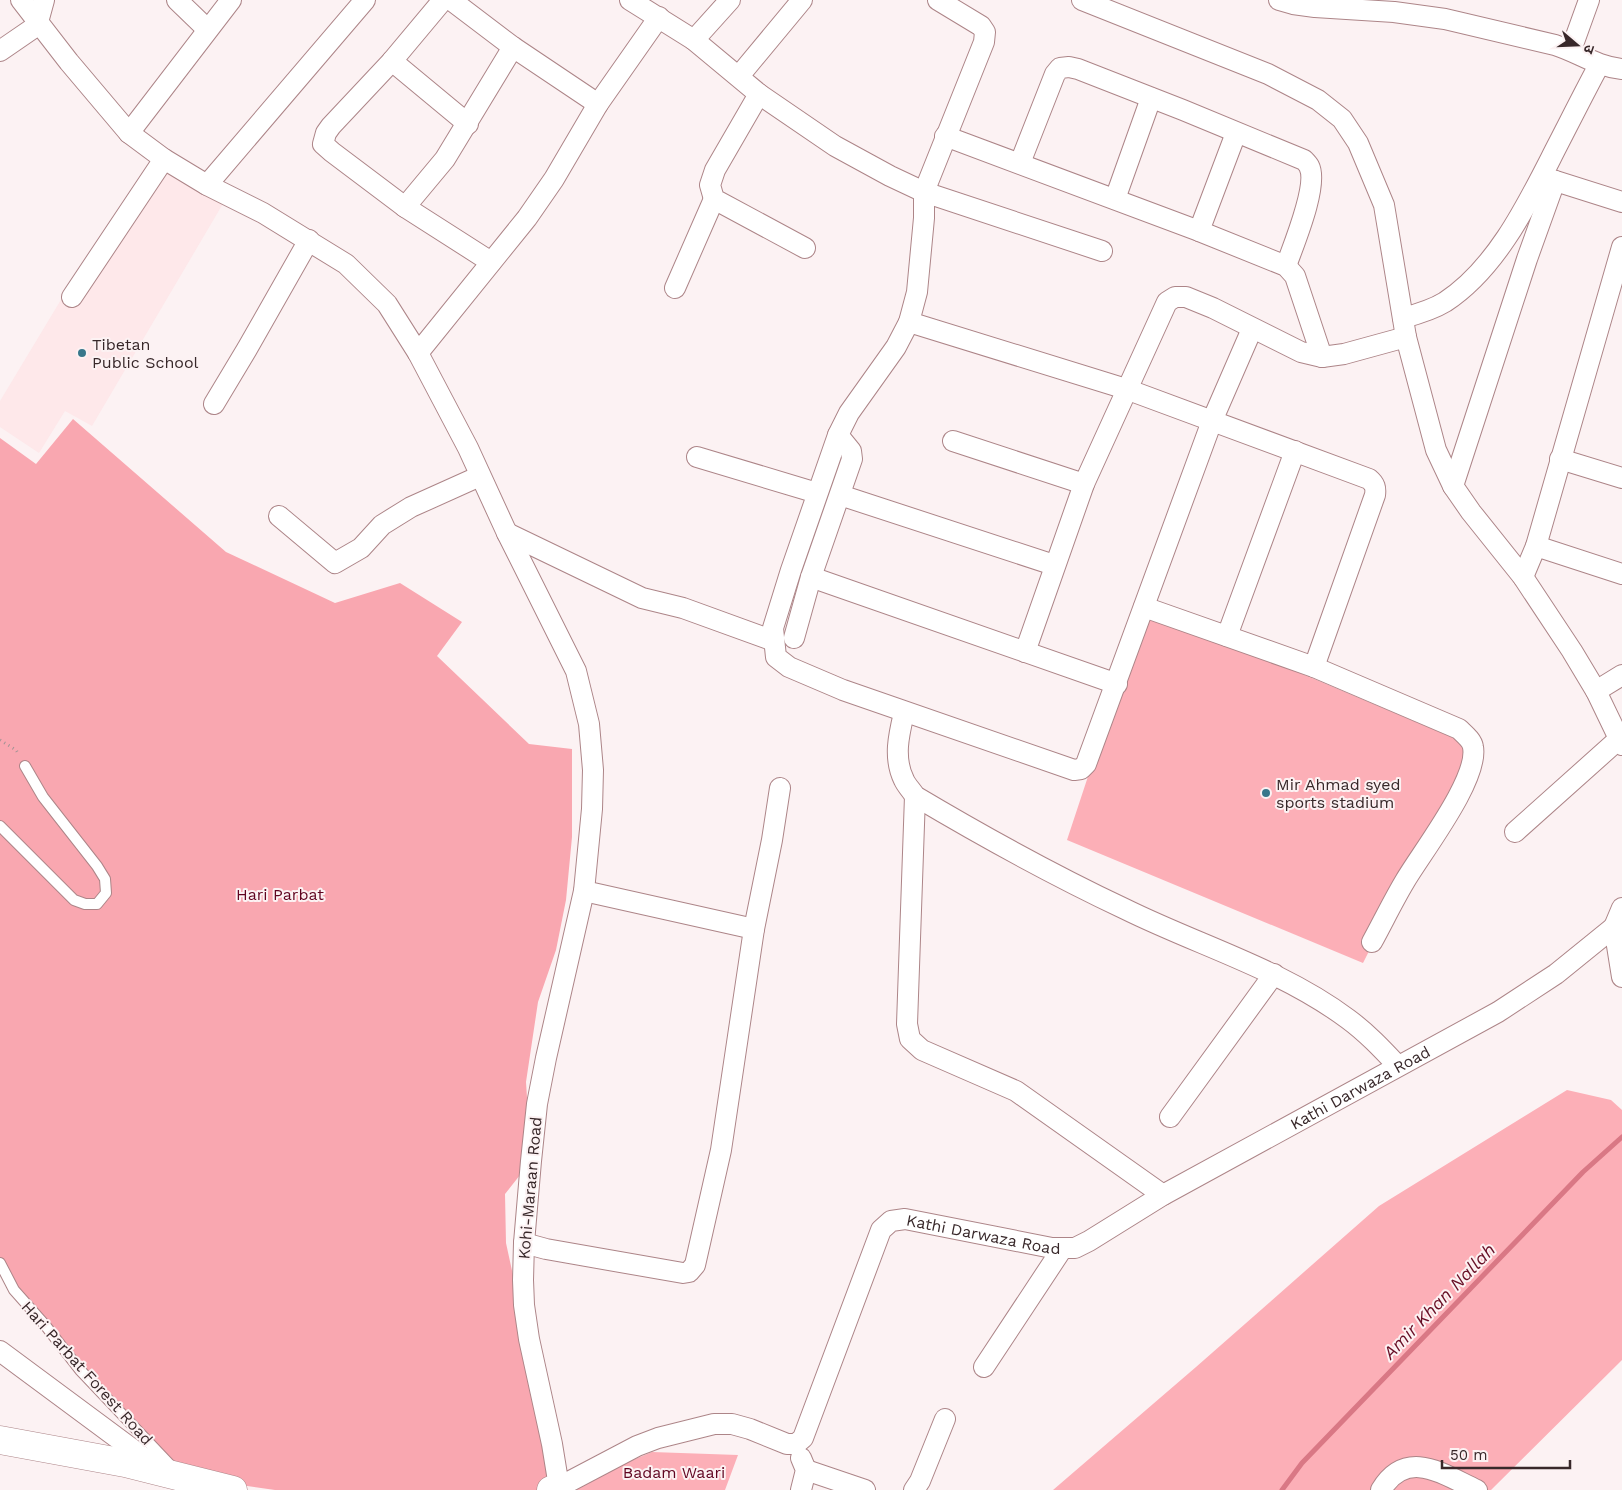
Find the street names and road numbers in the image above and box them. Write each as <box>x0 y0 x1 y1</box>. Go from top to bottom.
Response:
street label: Kathi Darwaza Road <box>1287 1042 1433 1133</box>
street label: Kohi-Maraan Road <box>514 1116 546 1260</box>
street label: Kathi Darwaza Road <box>905 1210 1061 1258</box>
street label: Hari Parbat Forest Road <box>17 1297 157 1449</box>

